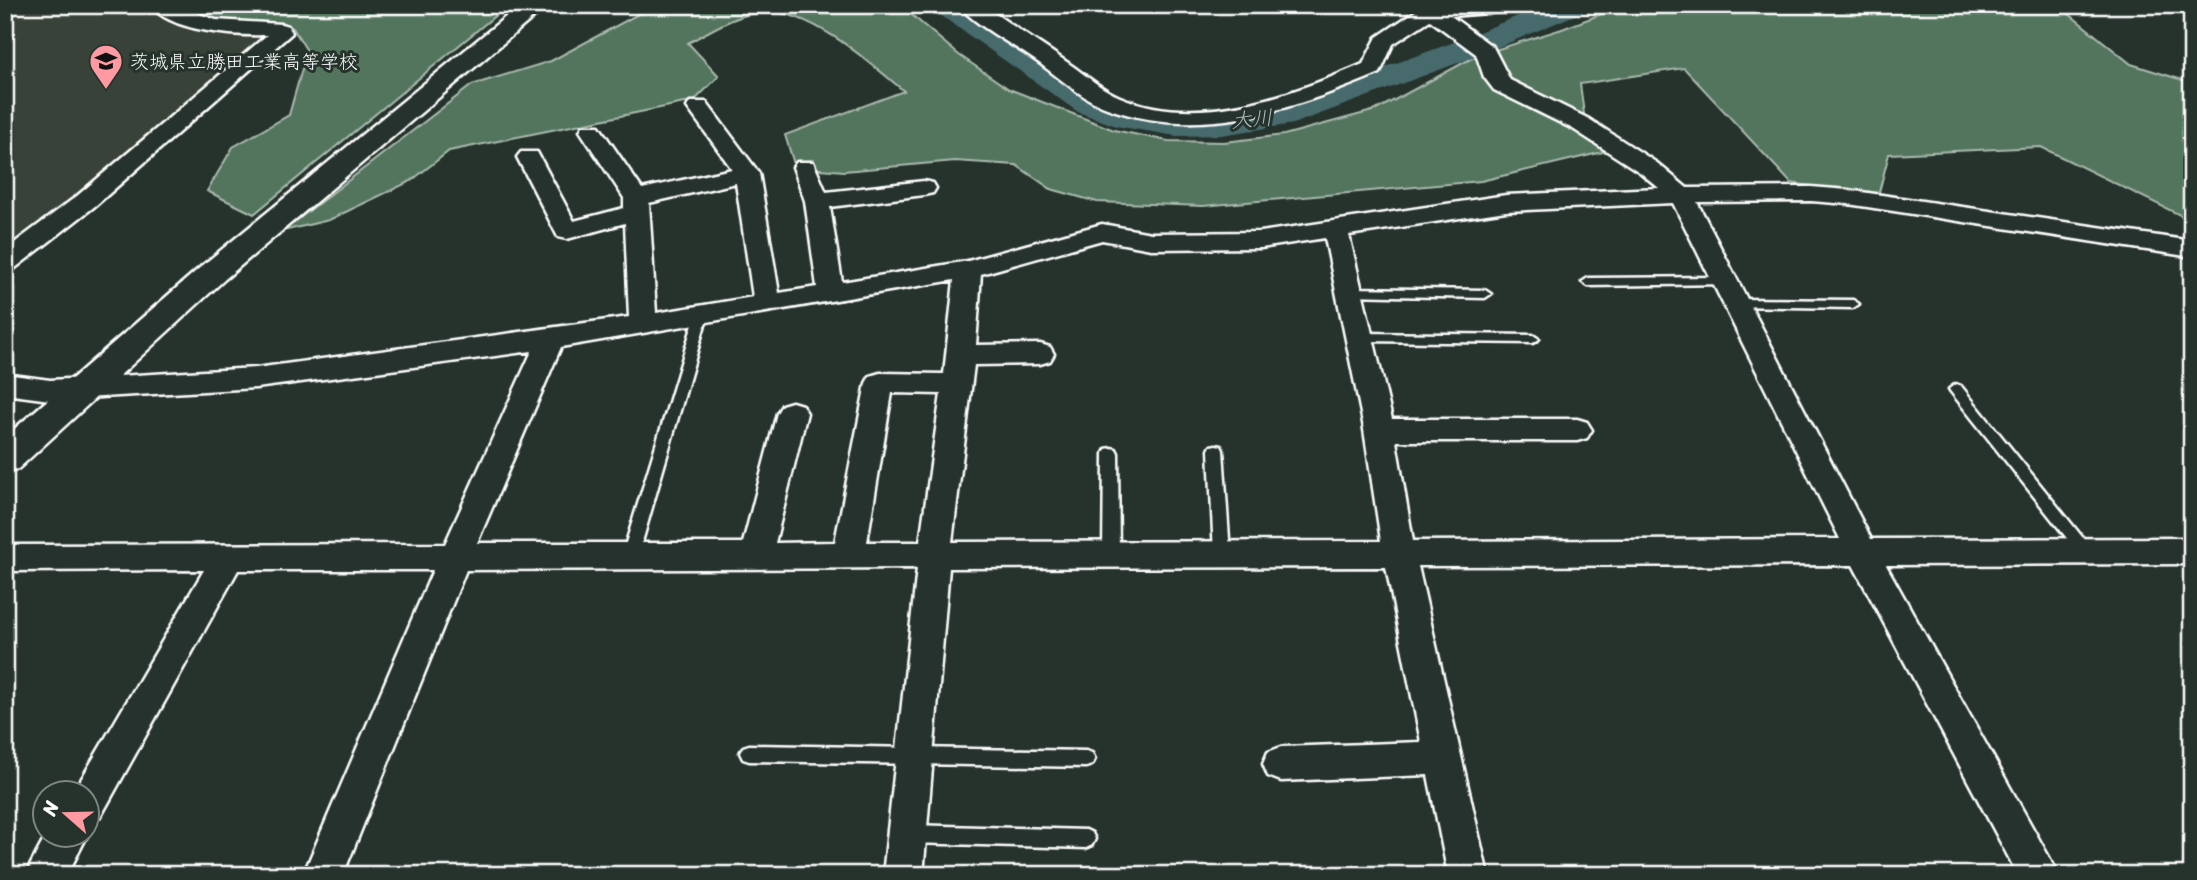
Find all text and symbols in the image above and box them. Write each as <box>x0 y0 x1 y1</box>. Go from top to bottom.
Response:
school or university icon: 茨城県立勝田工業高等学校 <box>87 42 125 91</box>
place label: 茨城県立勝田工業高等学校 <box>130 45 358 78</box>
water label: 大川 <box>1229 98 1275 140</box>
north arrow <box>32 778 102 848</box>
text: N <box>32 796 69 821</box>

